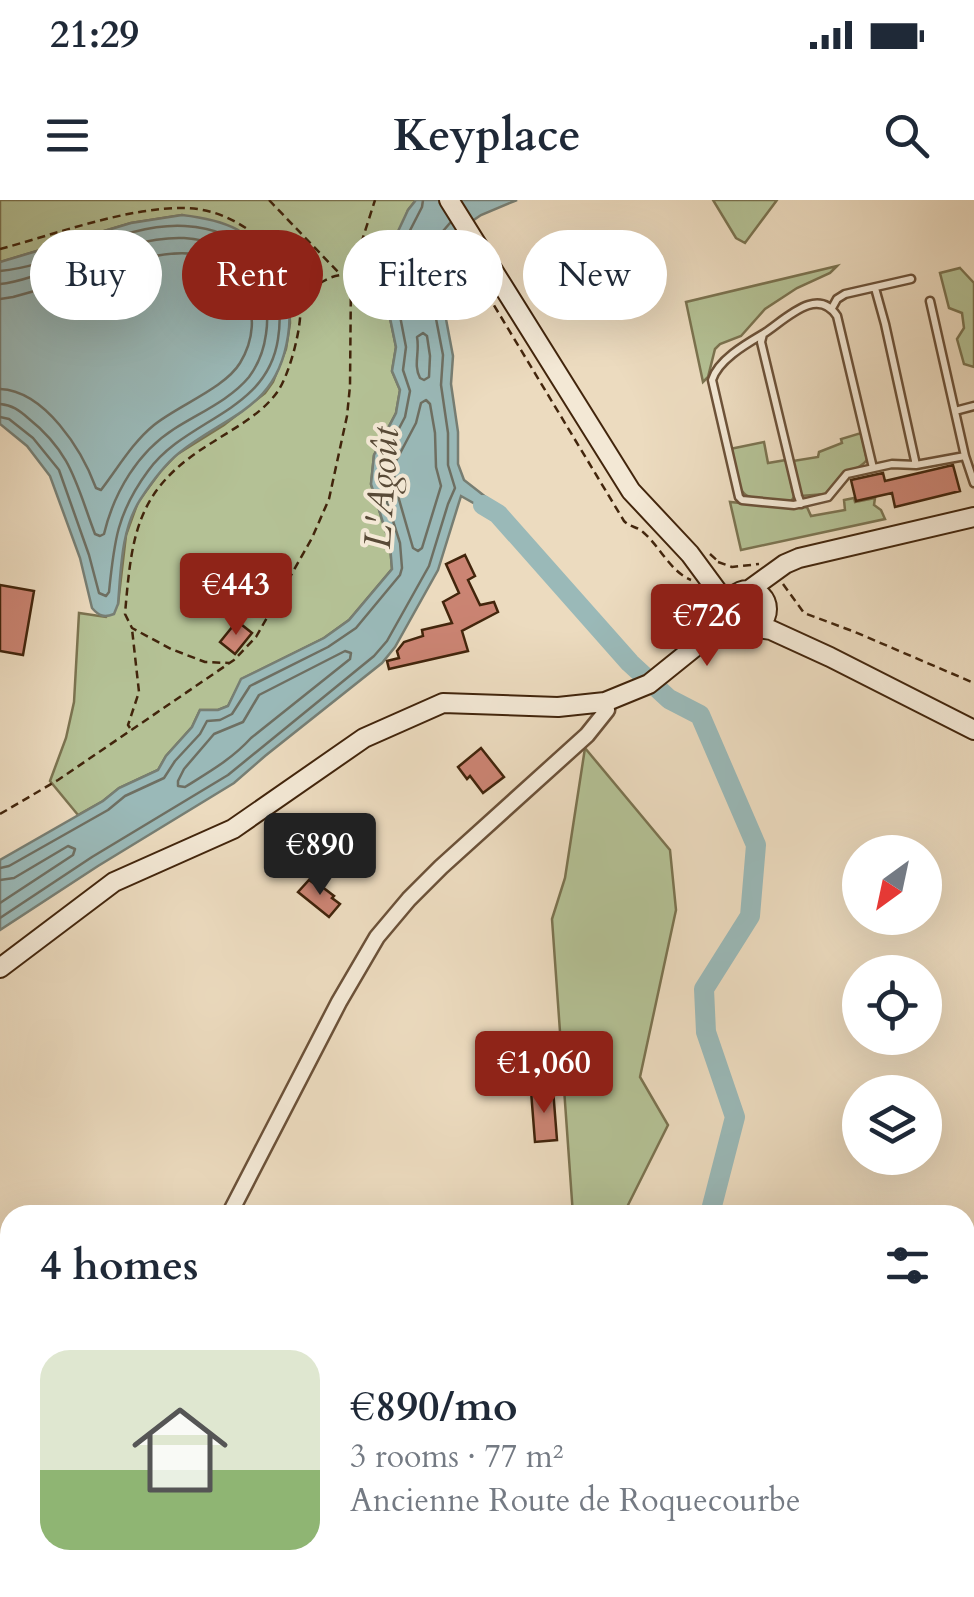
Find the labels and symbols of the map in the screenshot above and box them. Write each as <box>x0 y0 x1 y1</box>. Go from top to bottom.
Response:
water label: L'Agoût <box>352 424 412 551</box>
pin: €443 <box>177 553 295 638</box>
pin: €726 <box>648 584 766 669</box>
pin: €890 <box>261 813 379 898</box>
north arrow <box>842 835 942 935</box>
pin: €1,060 <box>463 1031 625 1116</box>

